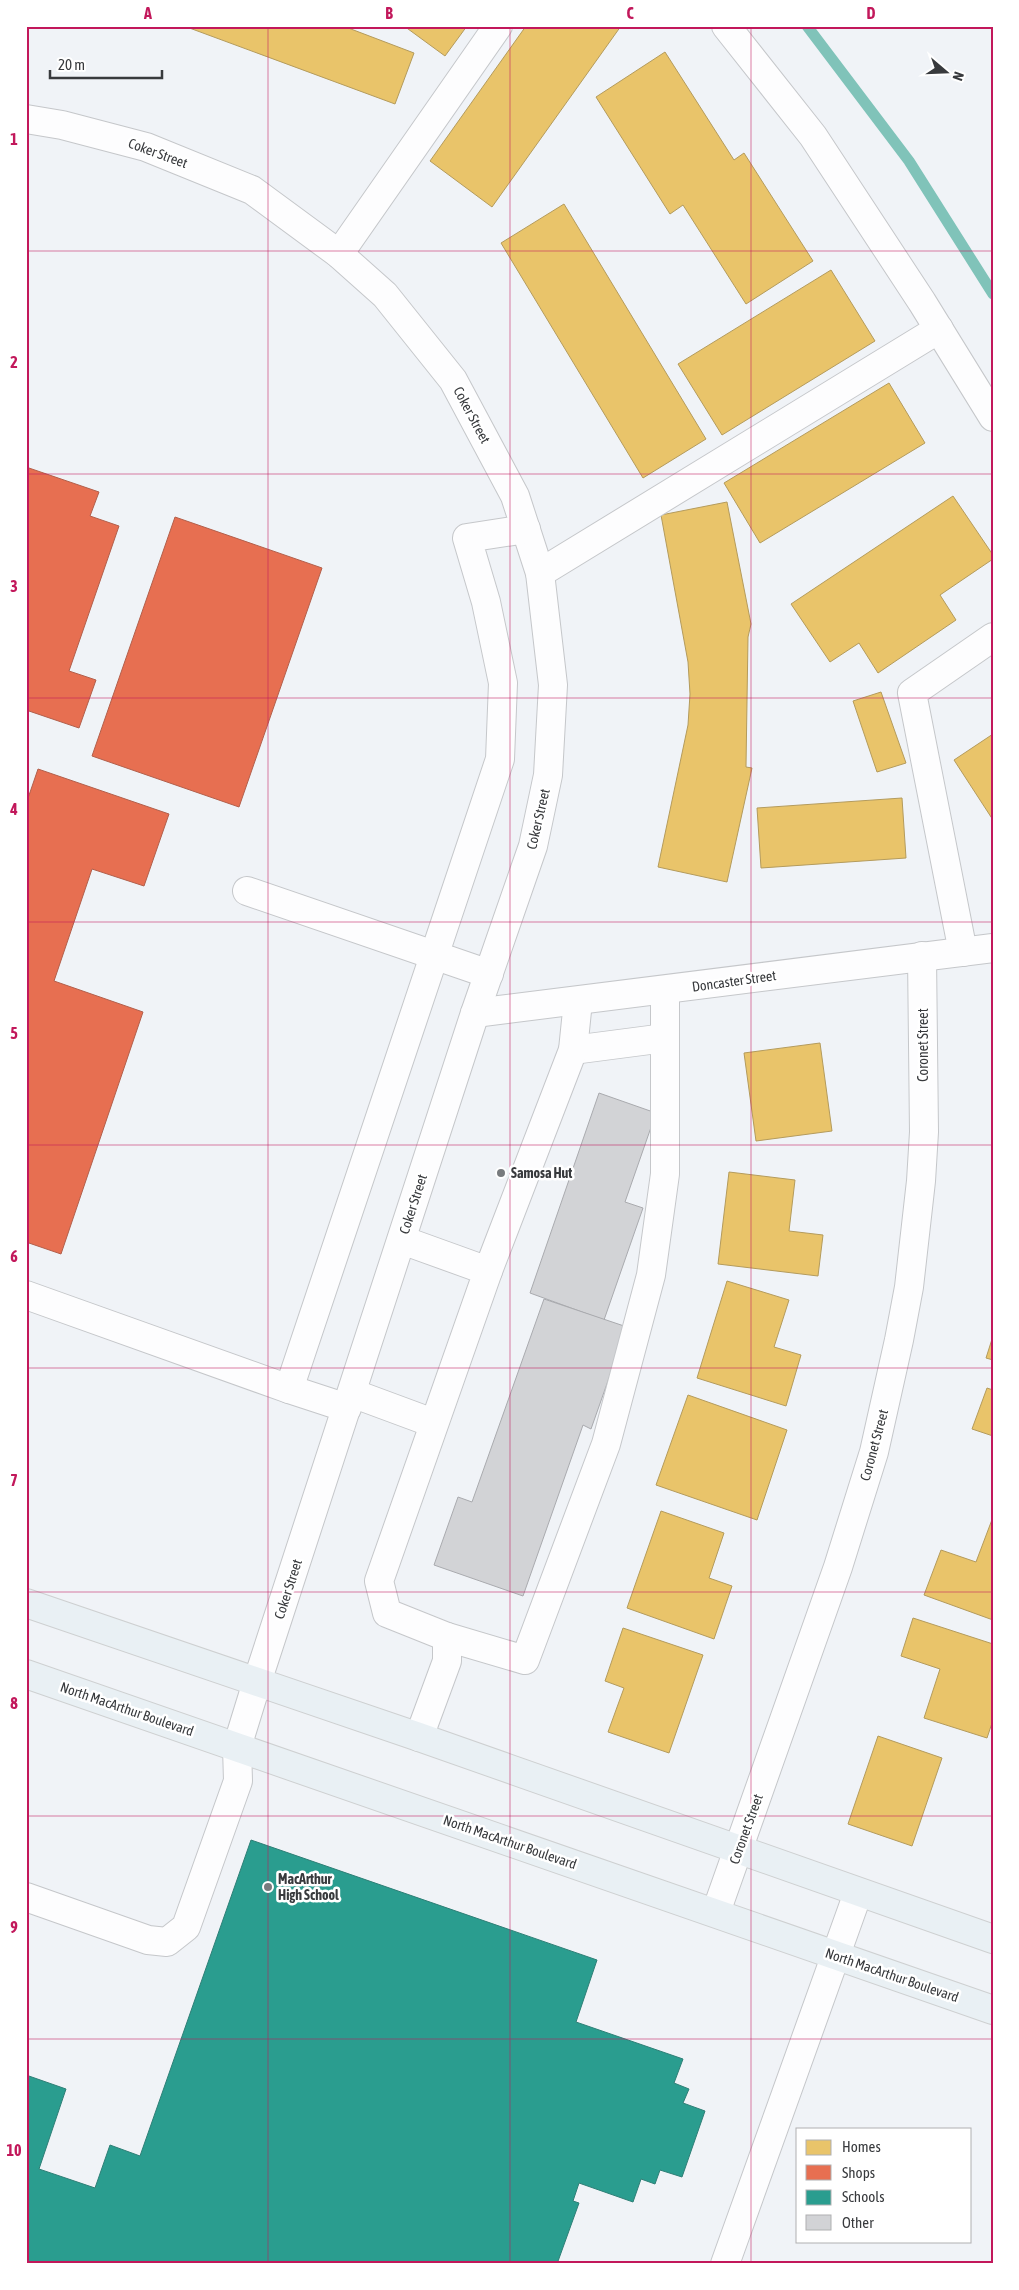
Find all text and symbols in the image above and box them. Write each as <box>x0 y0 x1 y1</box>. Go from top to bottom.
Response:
text: A <box>143 4 152 22</box>
text: B <box>385 4 393 22</box>
text: C <box>626 4 634 22</box>
text: D <box>867 4 876 22</box>
scale bar <box>50 48 162 80</box>
north arrow <box>922 48 972 98</box>
text: 20 m <box>58 56 85 73</box>
text: N <box>949 70 967 83</box>
text: 1 <box>10 130 18 148</box>
street label: Coker Street <box>126 135 190 171</box>
text: 2 <box>10 353 18 371</box>
street label: Coker Street <box>450 384 494 446</box>
text: 3 <box>10 577 18 595</box>
street label: Coker Street <box>523 787 553 851</box>
text: 4 <box>9 800 18 818</box>
street label: Doncaster Street <box>691 967 777 995</box>
street label: Coronet Street <box>915 1008 931 1082</box>
text: 5 <box>10 1024 18 1042</box>
place label: Samosa Hut <box>511 1165 572 1181</box>
marker: Samosa Hut <box>495 1167 507 1179</box>
street label: Coker Street <box>396 1172 430 1236</box>
text: 6 <box>10 1247 18 1265</box>
street label: Coronet Street <box>857 1407 891 1483</box>
text: 7 <box>10 1471 18 1489</box>
street label: Coker Street <box>271 1557 305 1621</box>
street label: North MacArthur Boulevard <box>58 1679 196 1739</box>
text: 8 <box>10 1694 18 1712</box>
street label: Coronet Street <box>726 1792 766 1866</box>
street label: North MacArthur Boulevard <box>441 1812 579 1872</box>
place label: MacArthur High School <box>278 1871 339 1903</box>
marker: MacArthur High School <box>262 1881 274 1893</box>
text: 9 <box>10 1918 18 1936</box>
street label: North MacArthur Boulevard <box>823 1945 961 2005</box>
legend <box>796 2128 972 2242</box>
text: Homes <box>842 2138 881 2155</box>
text: 10 <box>6 2141 22 2159</box>
text: Shops <box>842 2164 875 2181</box>
text: Schools <box>842 2188 885 2205</box>
text: Other <box>842 2214 874 2231</box>

